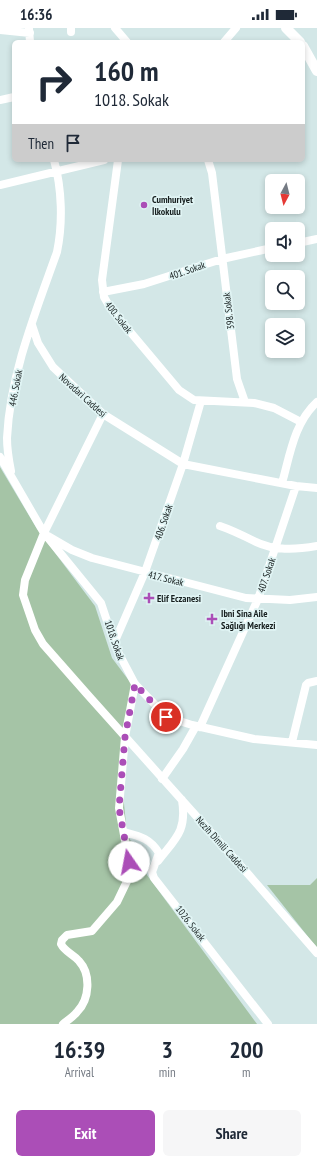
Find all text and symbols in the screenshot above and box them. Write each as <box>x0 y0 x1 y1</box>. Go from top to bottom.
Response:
text: 16:36 <box>20 5 52 24</box>
text: 160 m <box>94 52 158 89</box>
icon: right <box>28 56 80 108</box>
text: 1018. Sokak <box>94 88 169 111</box>
icon: arrive <box>62 132 84 154</box>
text: Then <box>28 134 54 153</box>
north arrow <box>265 174 305 214</box>
map controls <box>265 174 305 358</box>
place label: Cumhuriyet İlkokulu <box>152 193 193 218</box>
marker: Cumhuriyet İlkokulu <box>139 200 149 210</box>
button: sound <box>265 222 305 262</box>
street label: 401. Sokak <box>168 258 207 283</box>
button: search <box>265 270 305 310</box>
street label: 398. Sokak <box>220 292 237 330</box>
street label: 400. Sokak <box>102 299 135 336</box>
button: layers <box>265 318 305 358</box>
street label: 446. Sokak <box>6 369 25 408</box>
street label: Novadari Caddesi <box>56 371 109 420</box>
street label: 406. Sokak <box>151 502 176 542</box>
street label: 407. Sokak <box>254 556 279 594</box>
street label: 417. Sokak <box>147 568 185 589</box>
place label: Elif Eczanesi <box>157 592 201 605</box>
marker: Elif Eczanesi <box>144 593 154 603</box>
place label: Ibni Sina Aile Sağlığı Merkezi <box>221 607 276 632</box>
marker: Ibni Sina Aile Sağlığı Merkezi <box>206 613 218 625</box>
street label: 1018. Sokak <box>102 618 127 662</box>
pin <box>149 700 183 734</box>
icon: arrive <box>155 706 177 728</box>
street label: Nezih Dimili Caddesi <box>193 814 250 875</box>
position arrow <box>108 841 150 883</box>
street label: 1026. Sokak <box>173 903 209 944</box>
text: 16:39 <box>53 1034 105 1065</box>
text: 3 <box>161 1034 173 1065</box>
text: 200 <box>229 1034 264 1065</box>
text: Arrival <box>65 1064 94 1081</box>
text: min <box>159 1064 176 1081</box>
text: m <box>242 1064 251 1081</box>
button: Exit <box>16 1110 155 1156</box>
button: Share <box>163 1110 301 1156</box>

